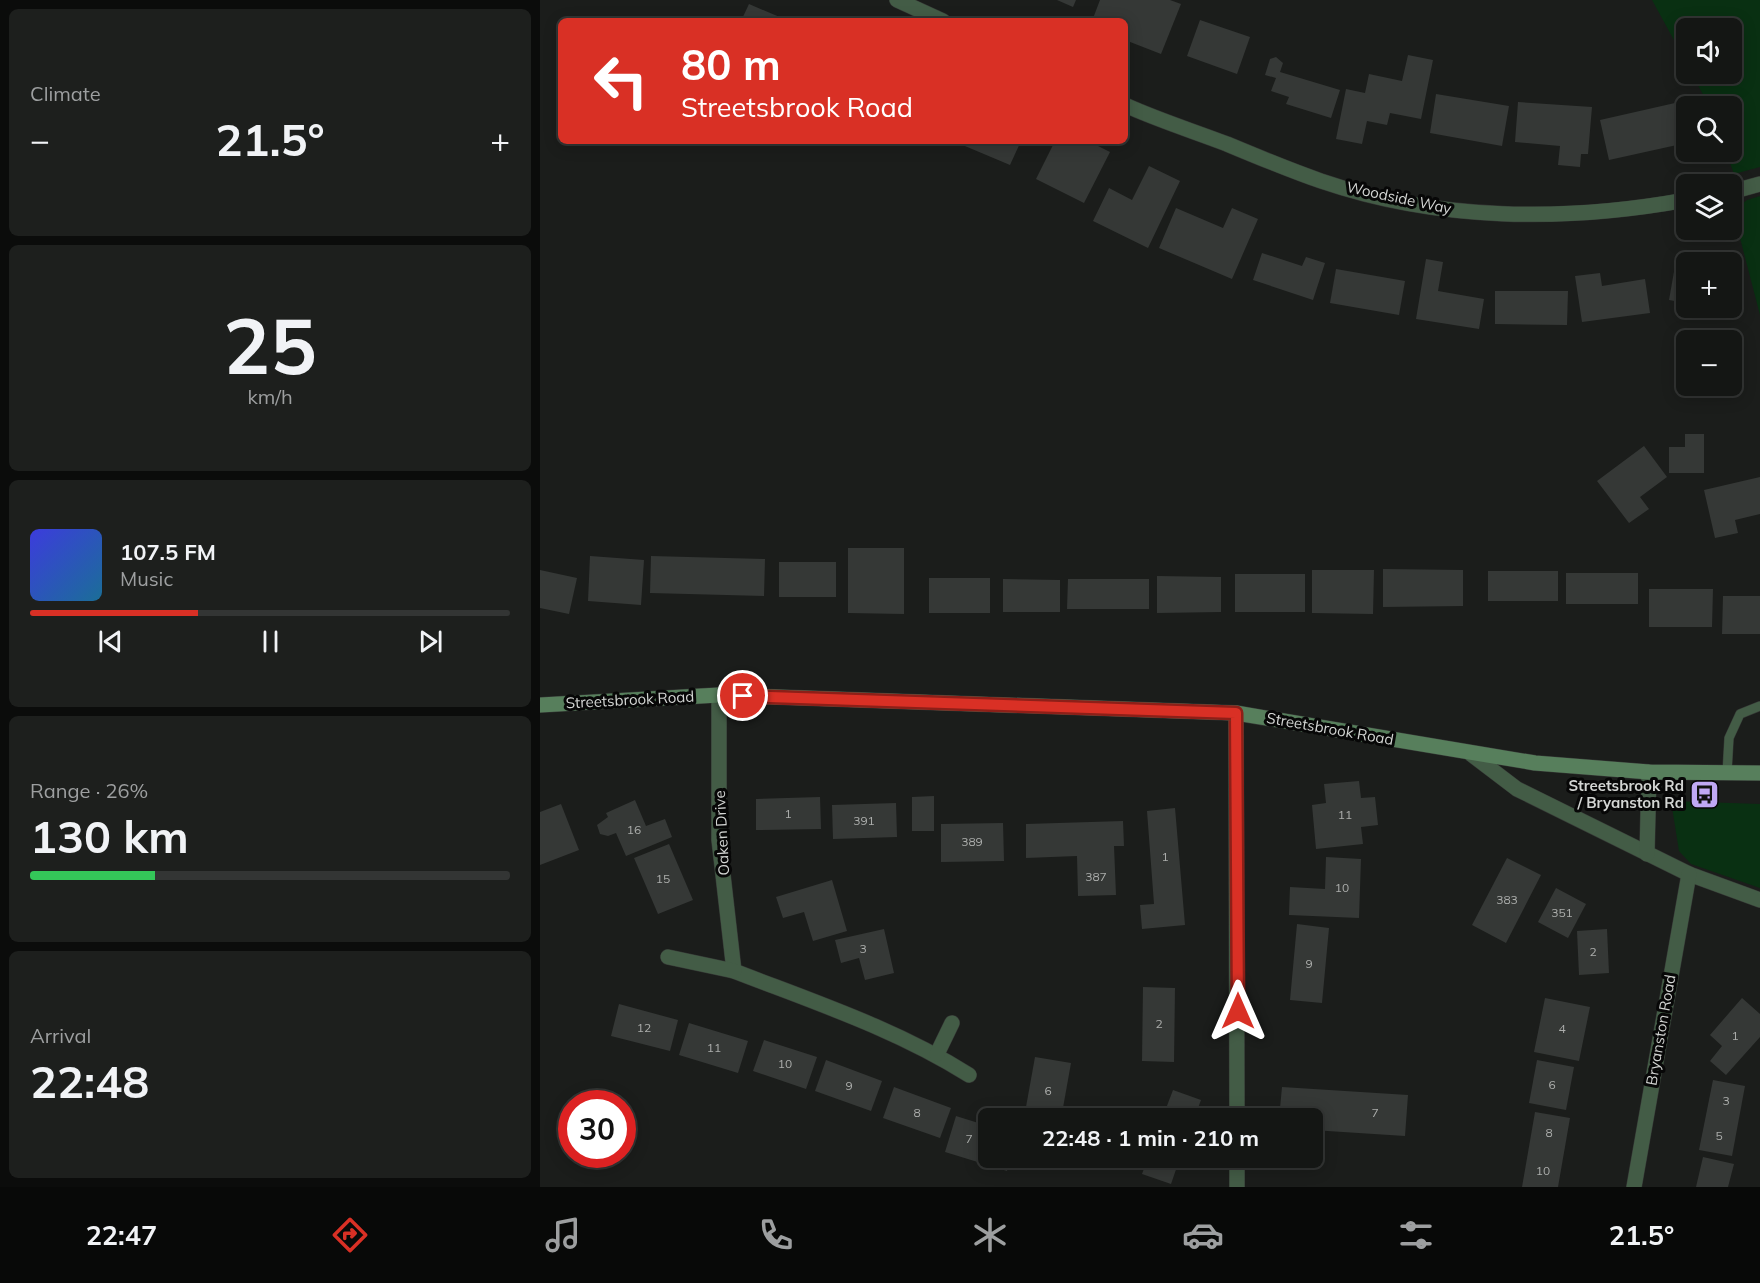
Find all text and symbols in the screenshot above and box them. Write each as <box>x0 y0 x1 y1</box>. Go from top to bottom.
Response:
map controls <box>1676 18 1742 396</box>
button: sound <box>1676 18 1742 84</box>
text: 80 m <box>681 38 781 91</box>
icon: left <box>582 42 660 120</box>
text: Climate <box>30 81 101 106</box>
text: Streetsbrook Road <box>681 90 913 124</box>
button: search <box>1676 96 1742 162</box>
text: 21.5° <box>215 111 325 167</box>
text: − <box>30 119 50 160</box>
text: + <box>490 119 510 160</box>
button: layers <box>1676 174 1742 240</box>
street label: Woodside Way <box>1345 177 1453 218</box>
button: + <box>1676 252 1742 318</box>
text: 25 <box>223 296 317 394</box>
button: − <box>1676 330 1742 396</box>
text: km/h <box>247 384 293 409</box>
text: 107.5 FM <box>120 538 216 566</box>
text: Music <box>120 566 173 591</box>
icon: previous <box>94 625 127 658</box>
icon: pause <box>254 625 287 658</box>
icon: next <box>414 625 447 658</box>
pin <box>717 670 768 721</box>
icon: arrive <box>726 679 759 712</box>
street label: Streetsbrook Road <box>565 687 695 712</box>
street label: Streetsbrook Road <box>1265 708 1395 749</box>
place label: Streetsbrook Rd / Bryanston Rd <box>1568 776 1684 812</box>
text: Range · 26% <box>30 778 148 803</box>
bus stop icon: Streetsbrook Rd / Bryanston Rd <box>1689 779 1721 811</box>
street label: Oaken Drive <box>710 790 733 876</box>
house number: 1 <box>784 806 792 821</box>
house number: 11 <box>1338 807 1352 822</box>
text: 130 km <box>30 808 189 864</box>
house number: 391 <box>853 813 875 828</box>
house number: 16 <box>627 822 641 837</box>
house number: 389 <box>961 834 983 849</box>
house number: 1 <box>1161 849 1169 864</box>
house number: 387 <box>1085 869 1107 884</box>
house number: 15 <box>656 871 670 886</box>
house number: 10 <box>1335 880 1349 895</box>
house number: 383 <box>1496 892 1518 907</box>
house number: 351 <box>1551 905 1573 920</box>
house number: 3 <box>859 941 867 956</box>
house number: 2 <box>1589 944 1597 959</box>
house number: 9 <box>1305 956 1313 971</box>
street label: Bryanston Road <box>1641 973 1680 1087</box>
position arrow <box>1206 979 1270 1043</box>
house number: 2 <box>1155 1016 1163 1031</box>
house number: 12 <box>637 1020 651 1035</box>
house number: 4 <box>1558 1021 1566 1036</box>
text: Arrival <box>30 1023 91 1048</box>
house number: 1 <box>1731 1028 1739 1043</box>
house number: 11 <box>707 1040 721 1055</box>
text: 22:48 <box>30 1053 149 1109</box>
house number: 10 <box>778 1056 792 1071</box>
house number: 6 <box>1548 1077 1556 1092</box>
house number: 9 <box>845 1078 853 1093</box>
house number: 6 <box>1044 1083 1052 1098</box>
speed limit sign: 30 <box>558 1090 636 1168</box>
house number: 3 <box>1722 1093 1730 1108</box>
house number: 8 <box>913 1105 921 1120</box>
house number: 7 <box>1371 1105 1379 1120</box>
text: 22:48 · 1 min · 210 m <box>1042 1124 1259 1152</box>
house number: 8 <box>1545 1125 1553 1140</box>
house number: 5 <box>1715 1128 1723 1143</box>
house number: 7 <box>965 1131 973 1146</box>
house number: 10 <box>1536 1163 1550 1178</box>
icon: directions <box>329 1214 371 1256</box>
icon: music <box>542 1214 584 1256</box>
icon: phone <box>755 1214 797 1256</box>
icon: climate <box>969 1214 1011 1256</box>
icon: car <box>1182 1214 1224 1256</box>
icon: filters <box>1395 1214 1437 1256</box>
text: 22:47 <box>86 1218 157 1252</box>
text: 21.5° <box>1609 1218 1674 1252</box>

